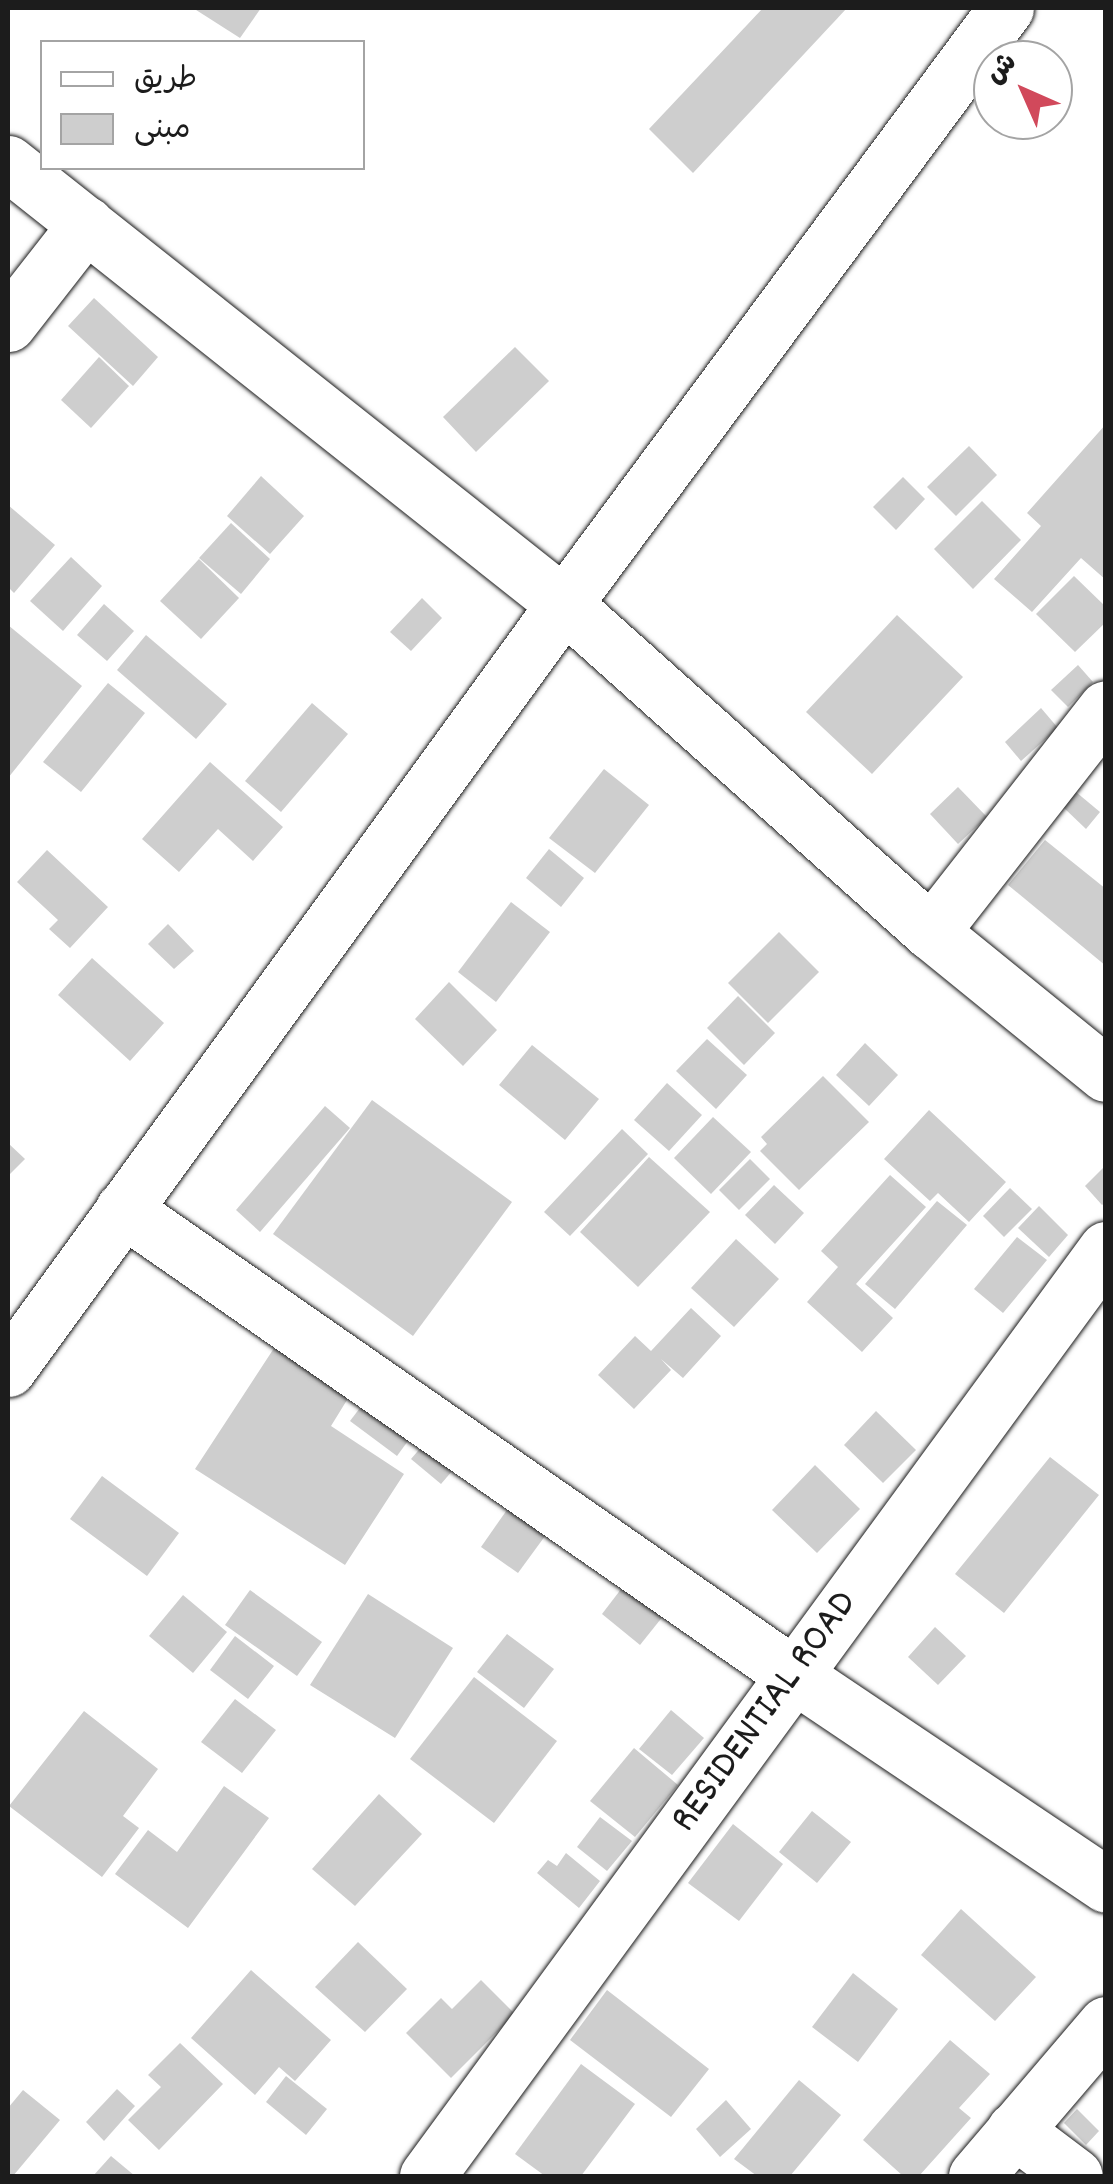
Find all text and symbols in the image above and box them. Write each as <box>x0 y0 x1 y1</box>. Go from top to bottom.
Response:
legend <box>40 40 365 170</box>
north arrow <box>973 40 1073 140</box>
text: ش <box>978 45 1028 95</box>
text: طريق <box>134 60 197 103</box>
text: مبنى <box>134 110 190 153</box>
street label: RESIDENTIAL ROAD <box>662 1583 870 1843</box>

